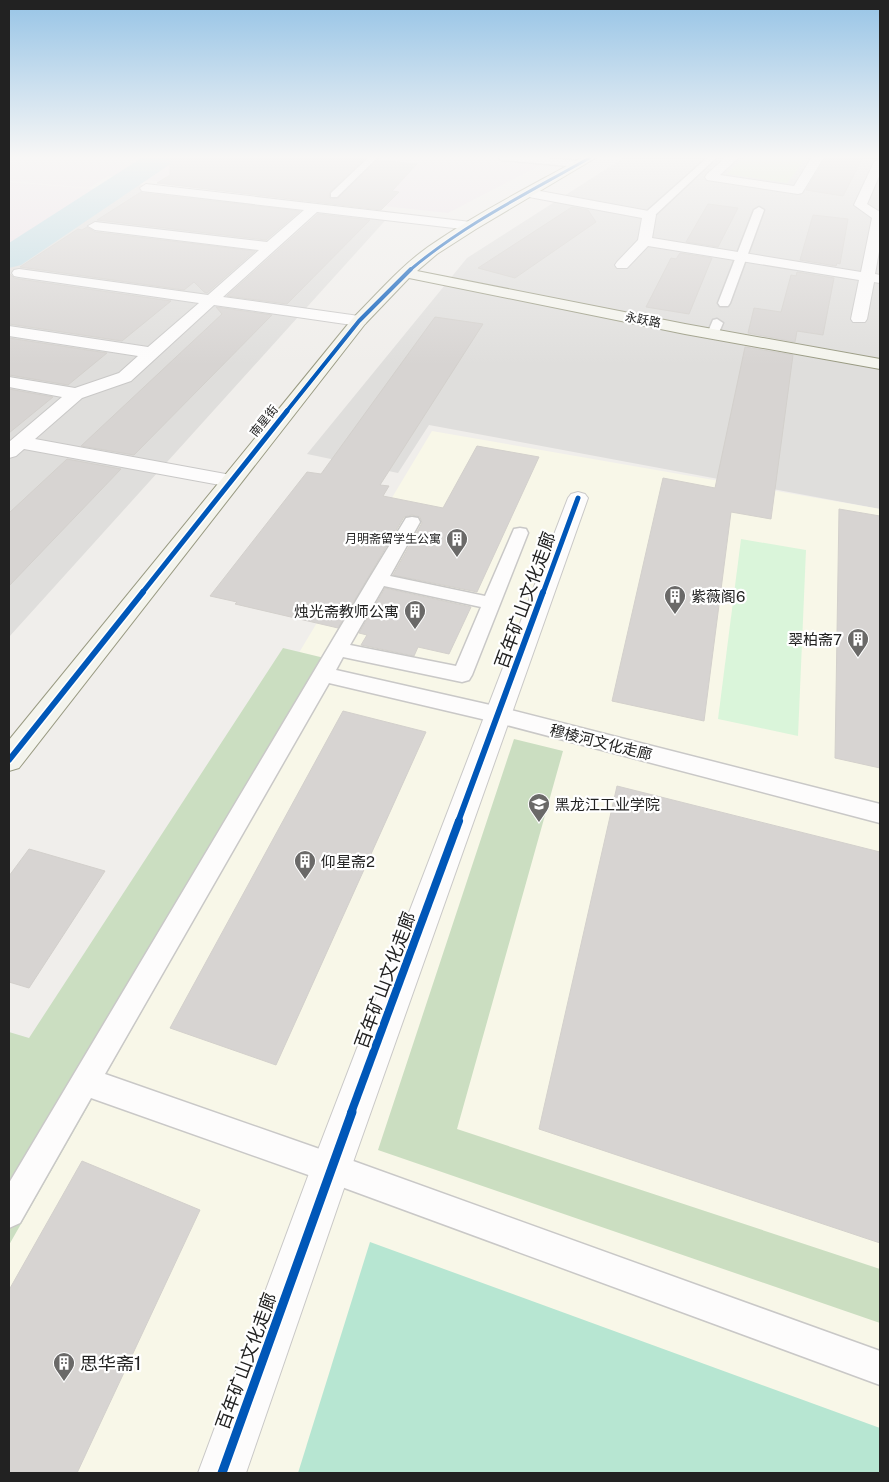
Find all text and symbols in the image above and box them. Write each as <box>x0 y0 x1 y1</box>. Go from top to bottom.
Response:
street label: 永跃路 <box>624 310 662 330</box>
street label: 南星街 <box>247 403 281 439</box>
building icon: 月明斋留学生公寓 <box>445 527 469 558</box>
street label: 百年矿山文化走廊 <box>491 529 559 671</box>
place label: 月明斋留学生公寓 <box>345 532 441 546</box>
building icon: 紫薇阁6 <box>663 584 687 615</box>
place label: 紫薇阁6 <box>691 588 745 605</box>
building icon: 烛光斋教师公寓 <box>403 599 427 630</box>
place label: 烛光斋教师公寓 <box>294 603 399 620</box>
building icon: 翠柏斋7 <box>846 627 870 658</box>
place label: 翠柏斋7 <box>788 631 842 648</box>
street label: 穆棱河文化走廊 <box>548 721 654 763</box>
school or university icon: 黑龙江工业学院 <box>527 792 551 823</box>
place label: 黑龙江工业学院 <box>555 796 660 813</box>
building icon: 仰星斋2 <box>293 849 317 880</box>
place label: 仰星斋2 <box>321 853 375 870</box>
street label: 百年矿山文化走廊 <box>351 909 419 1051</box>
street label: 百年矿山文化走廊 <box>212 1290 280 1432</box>
building icon: 思华斋1 <box>52 1351 76 1382</box>
place label: 思华斋1 <box>80 1353 141 1374</box>

